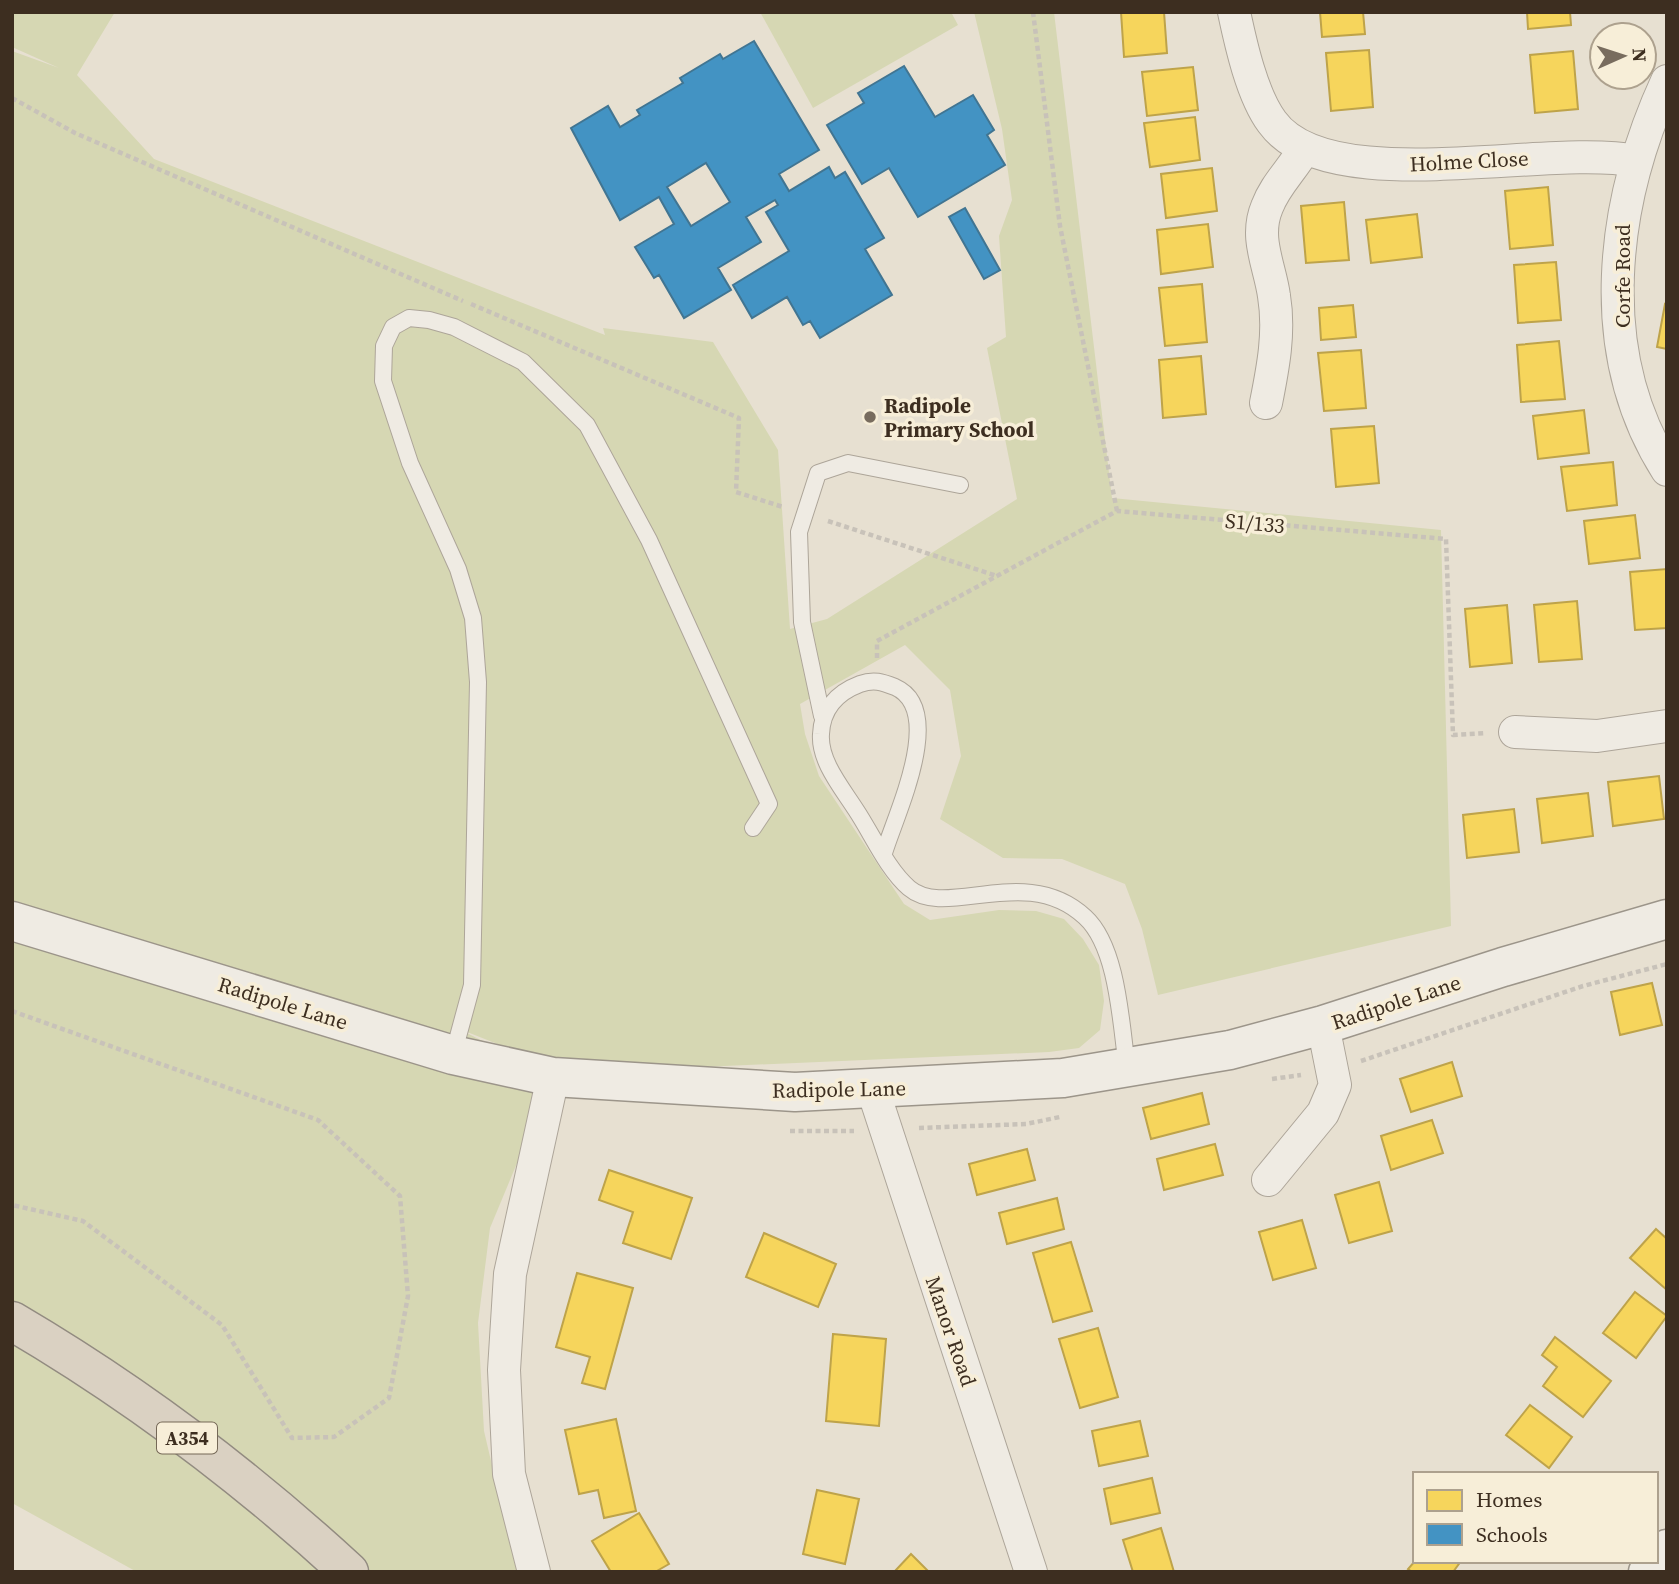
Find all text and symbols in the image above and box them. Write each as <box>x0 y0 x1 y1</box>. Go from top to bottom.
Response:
north arrow <box>1588 21 1658 91</box>
text: N <box>1627 48 1653 63</box>
street label: Holme Close <box>1409 143 1529 179</box>
street label: Corfe Road <box>1608 224 1637 328</box>
place label: Radipole Primary School <box>884 391 1034 444</box>
marker: Radipole Primary School <box>862 409 878 425</box>
street label: S1/133 <box>1224 506 1286 540</box>
street label: Radipole Lane <box>1328 967 1464 1037</box>
street label: Radipole Lane <box>215 970 351 1036</box>
street label: Radipole Lane <box>772 1073 906 1105</box>
street label: Manor Road <box>919 1272 983 1390</box>
road number: A354 <box>157 1422 217 1454</box>
legend <box>1413 1472 1658 1563</box>
text: Homes <box>1476 1485 1542 1514</box>
text: Schools <box>1476 1520 1548 1549</box>

